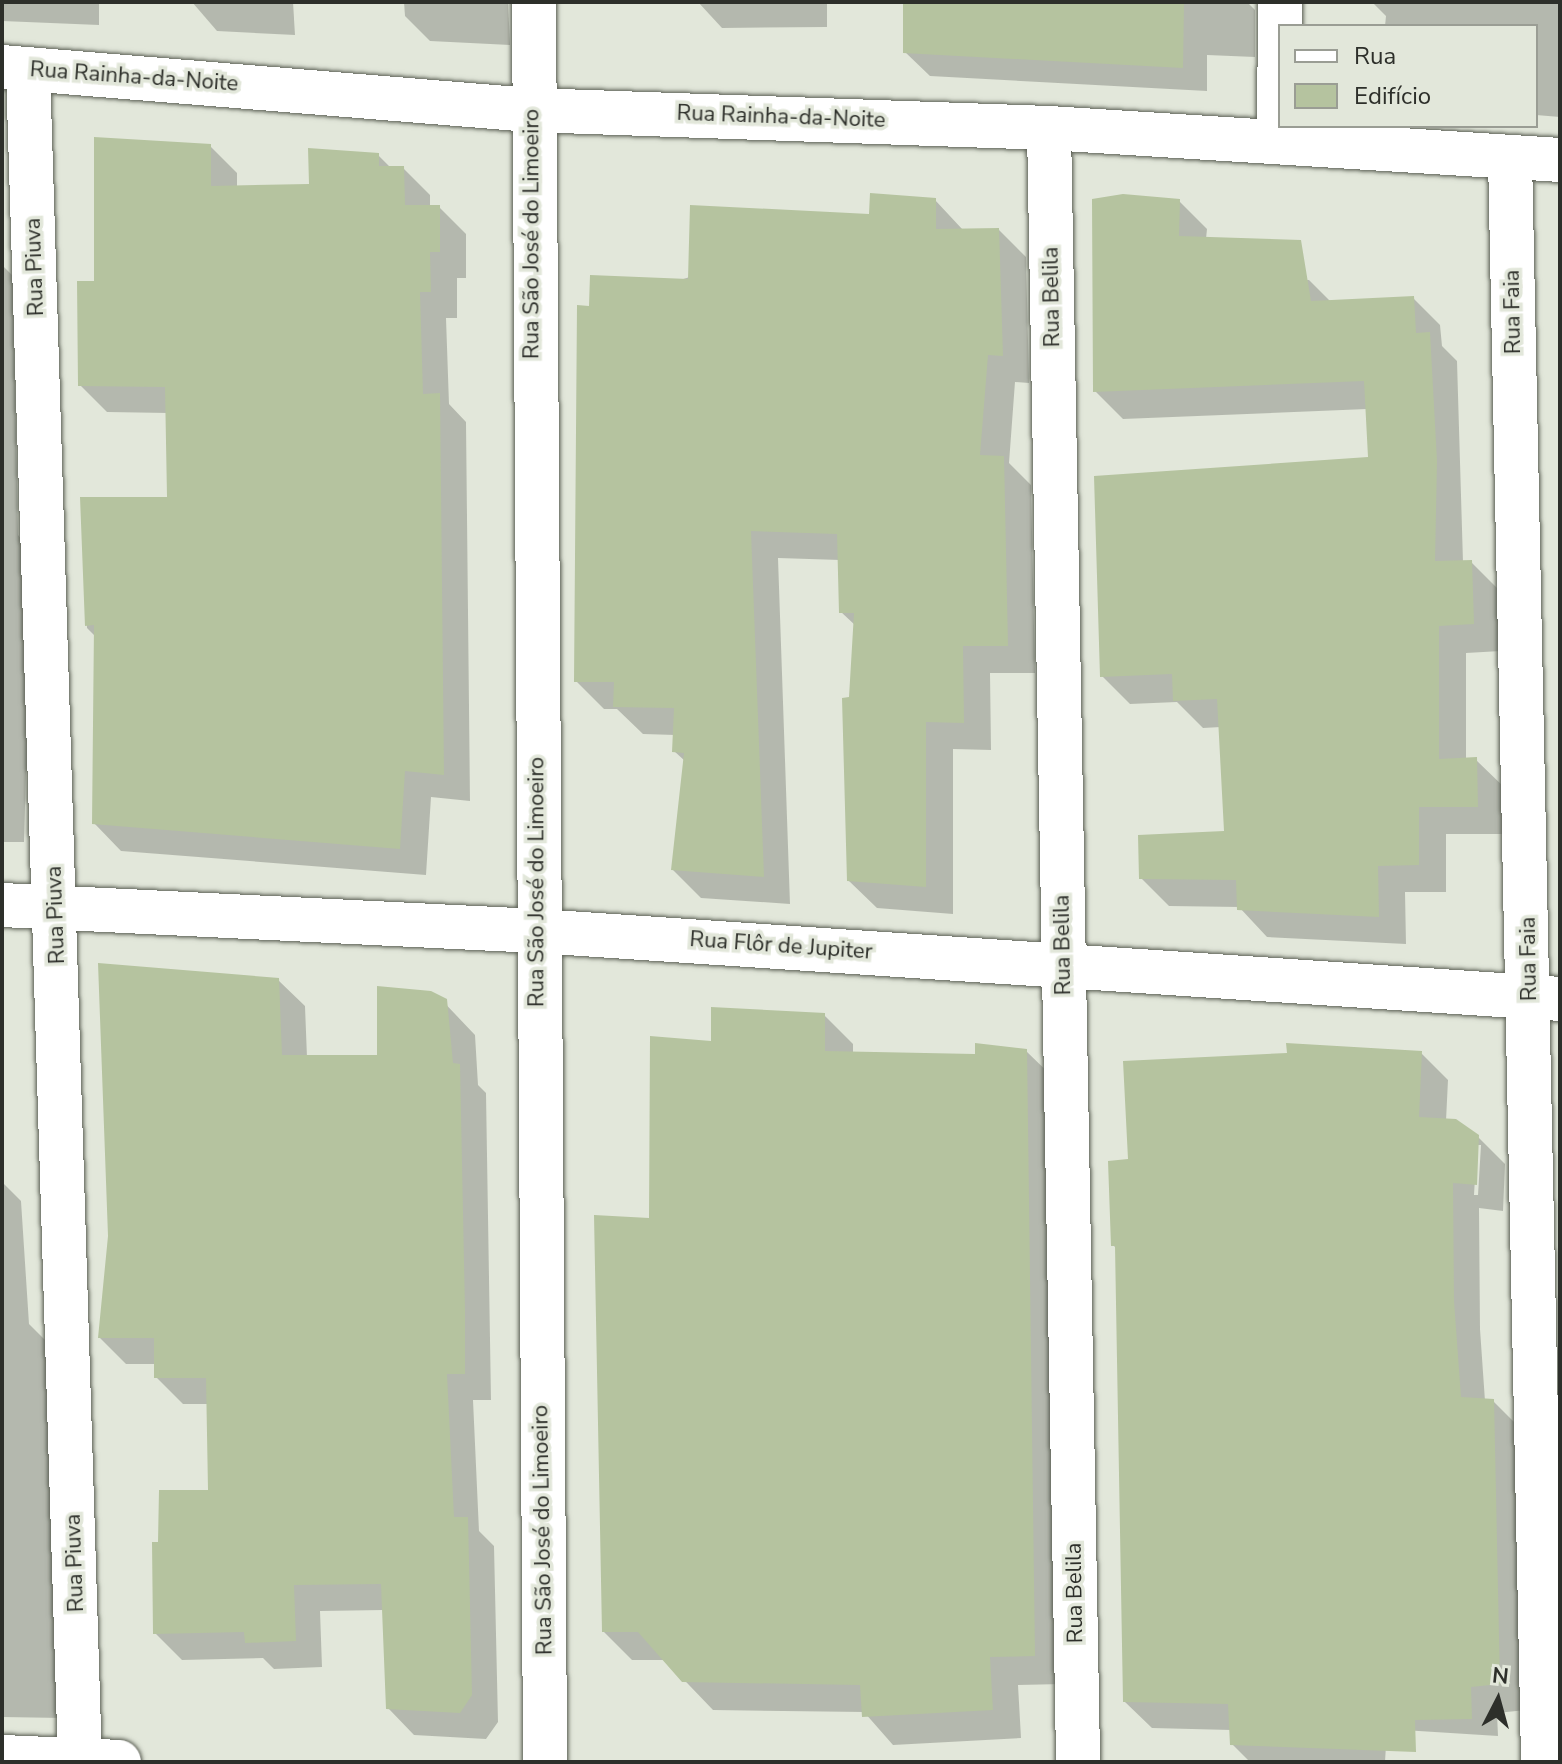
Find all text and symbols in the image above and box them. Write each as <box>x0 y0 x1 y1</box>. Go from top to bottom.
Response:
legend <box>1278 24 1538 128</box>
text: Rua <box>1354 40 1396 72</box>
street label: Rua Rainha-da-Noite <box>29 57 239 97</box>
text: Edifício <box>1354 80 1431 112</box>
street label: Rua Rainha-da-Noite <box>676 100 886 134</box>
street label: Rua São José do Limoeiro <box>519 109 545 359</box>
street label: Rua Piuva <box>20 217 50 317</box>
street label: Rua Belila <box>1038 246 1066 348</box>
street label: Rua Faia <box>1499 270 1527 354</box>
street label: Rua São José do Limoeiro <box>524 757 550 1007</box>
street label: Rua Piuva <box>41 865 71 965</box>
street label: Rua Belila <box>1049 894 1077 996</box>
street label: Rua Faia <box>1515 917 1543 1001</box>
street label: Rua Flôr de Jupiter <box>689 926 873 966</box>
street label: Rua São José do Limoeiro <box>528 1405 558 1655</box>
street label: Rua Piuva <box>60 1513 90 1613</box>
street label: Rua Belila <box>1061 1542 1089 1644</box>
north arrow <box>1458 1660 1538 1740</box>
text: N <box>1491 1660 1510 1692</box>

